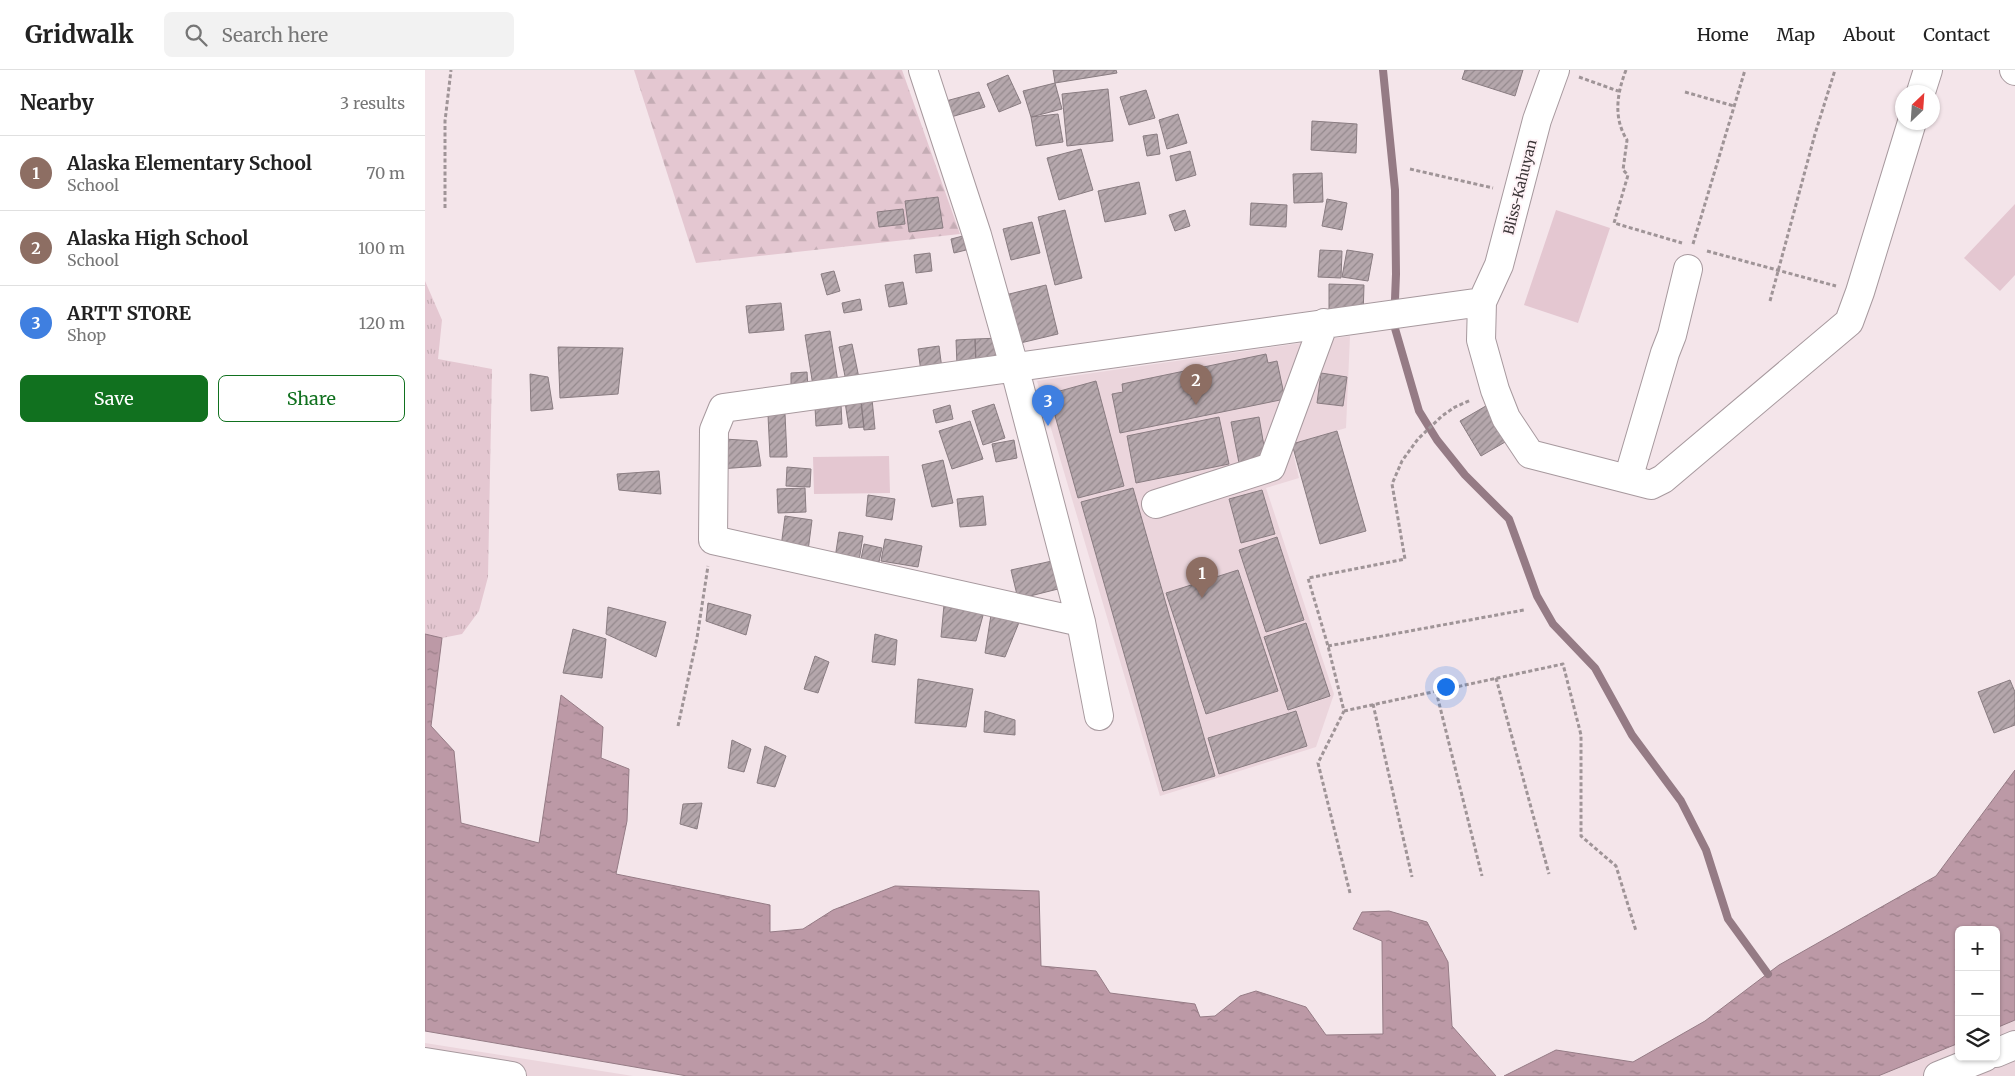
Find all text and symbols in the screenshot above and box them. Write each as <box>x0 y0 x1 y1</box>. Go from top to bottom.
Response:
search box <box>164 12 514 57</box>
text: Gridwalk <box>25 19 134 50</box>
icon: search <box>182 21 210 49</box>
text: Search here <box>222 23 328 47</box>
text: Home <box>1697 23 1749 46</box>
text: Map <box>1777 23 1815 46</box>
text: About <box>1843 23 1895 46</box>
text: Contact <box>1923 23 1990 46</box>
north arrow <box>1895 85 1940 130</box>
text: Nearby <box>20 89 94 116</box>
text: 3 results <box>340 93 405 113</box>
street label: Bliss-Kahuyan <box>1499 137 1541 237</box>
text: Alaska Elementary School <box>67 151 312 175</box>
text: 1 <box>32 163 40 183</box>
text: 70 m <box>366 163 405 183</box>
text: School <box>67 175 119 195</box>
text: Alaska High School <box>67 226 248 250</box>
text: 2 <box>31 238 41 258</box>
text: 100 m <box>358 238 405 258</box>
text: School <box>67 250 119 270</box>
text: ARTT STORE <box>67 301 191 325</box>
text: 3 <box>31 313 41 333</box>
text: 120 m <box>359 313 405 333</box>
text: Shop <box>67 325 106 345</box>
pin: 2 <box>1180 364 1212 405</box>
button: Save <box>20 375 208 422</box>
button: Share <box>218 375 405 422</box>
pin: 3 <box>1032 385 1064 426</box>
pin: 1 <box>1186 557 1218 598</box>
your location <box>1433 674 1459 700</box>
map controls <box>1955 926 2000 1061</box>
button: + <box>1955 926 2000 971</box>
button: − <box>1955 971 2000 1016</box>
button: layers <box>1955 1016 2000 1061</box>

